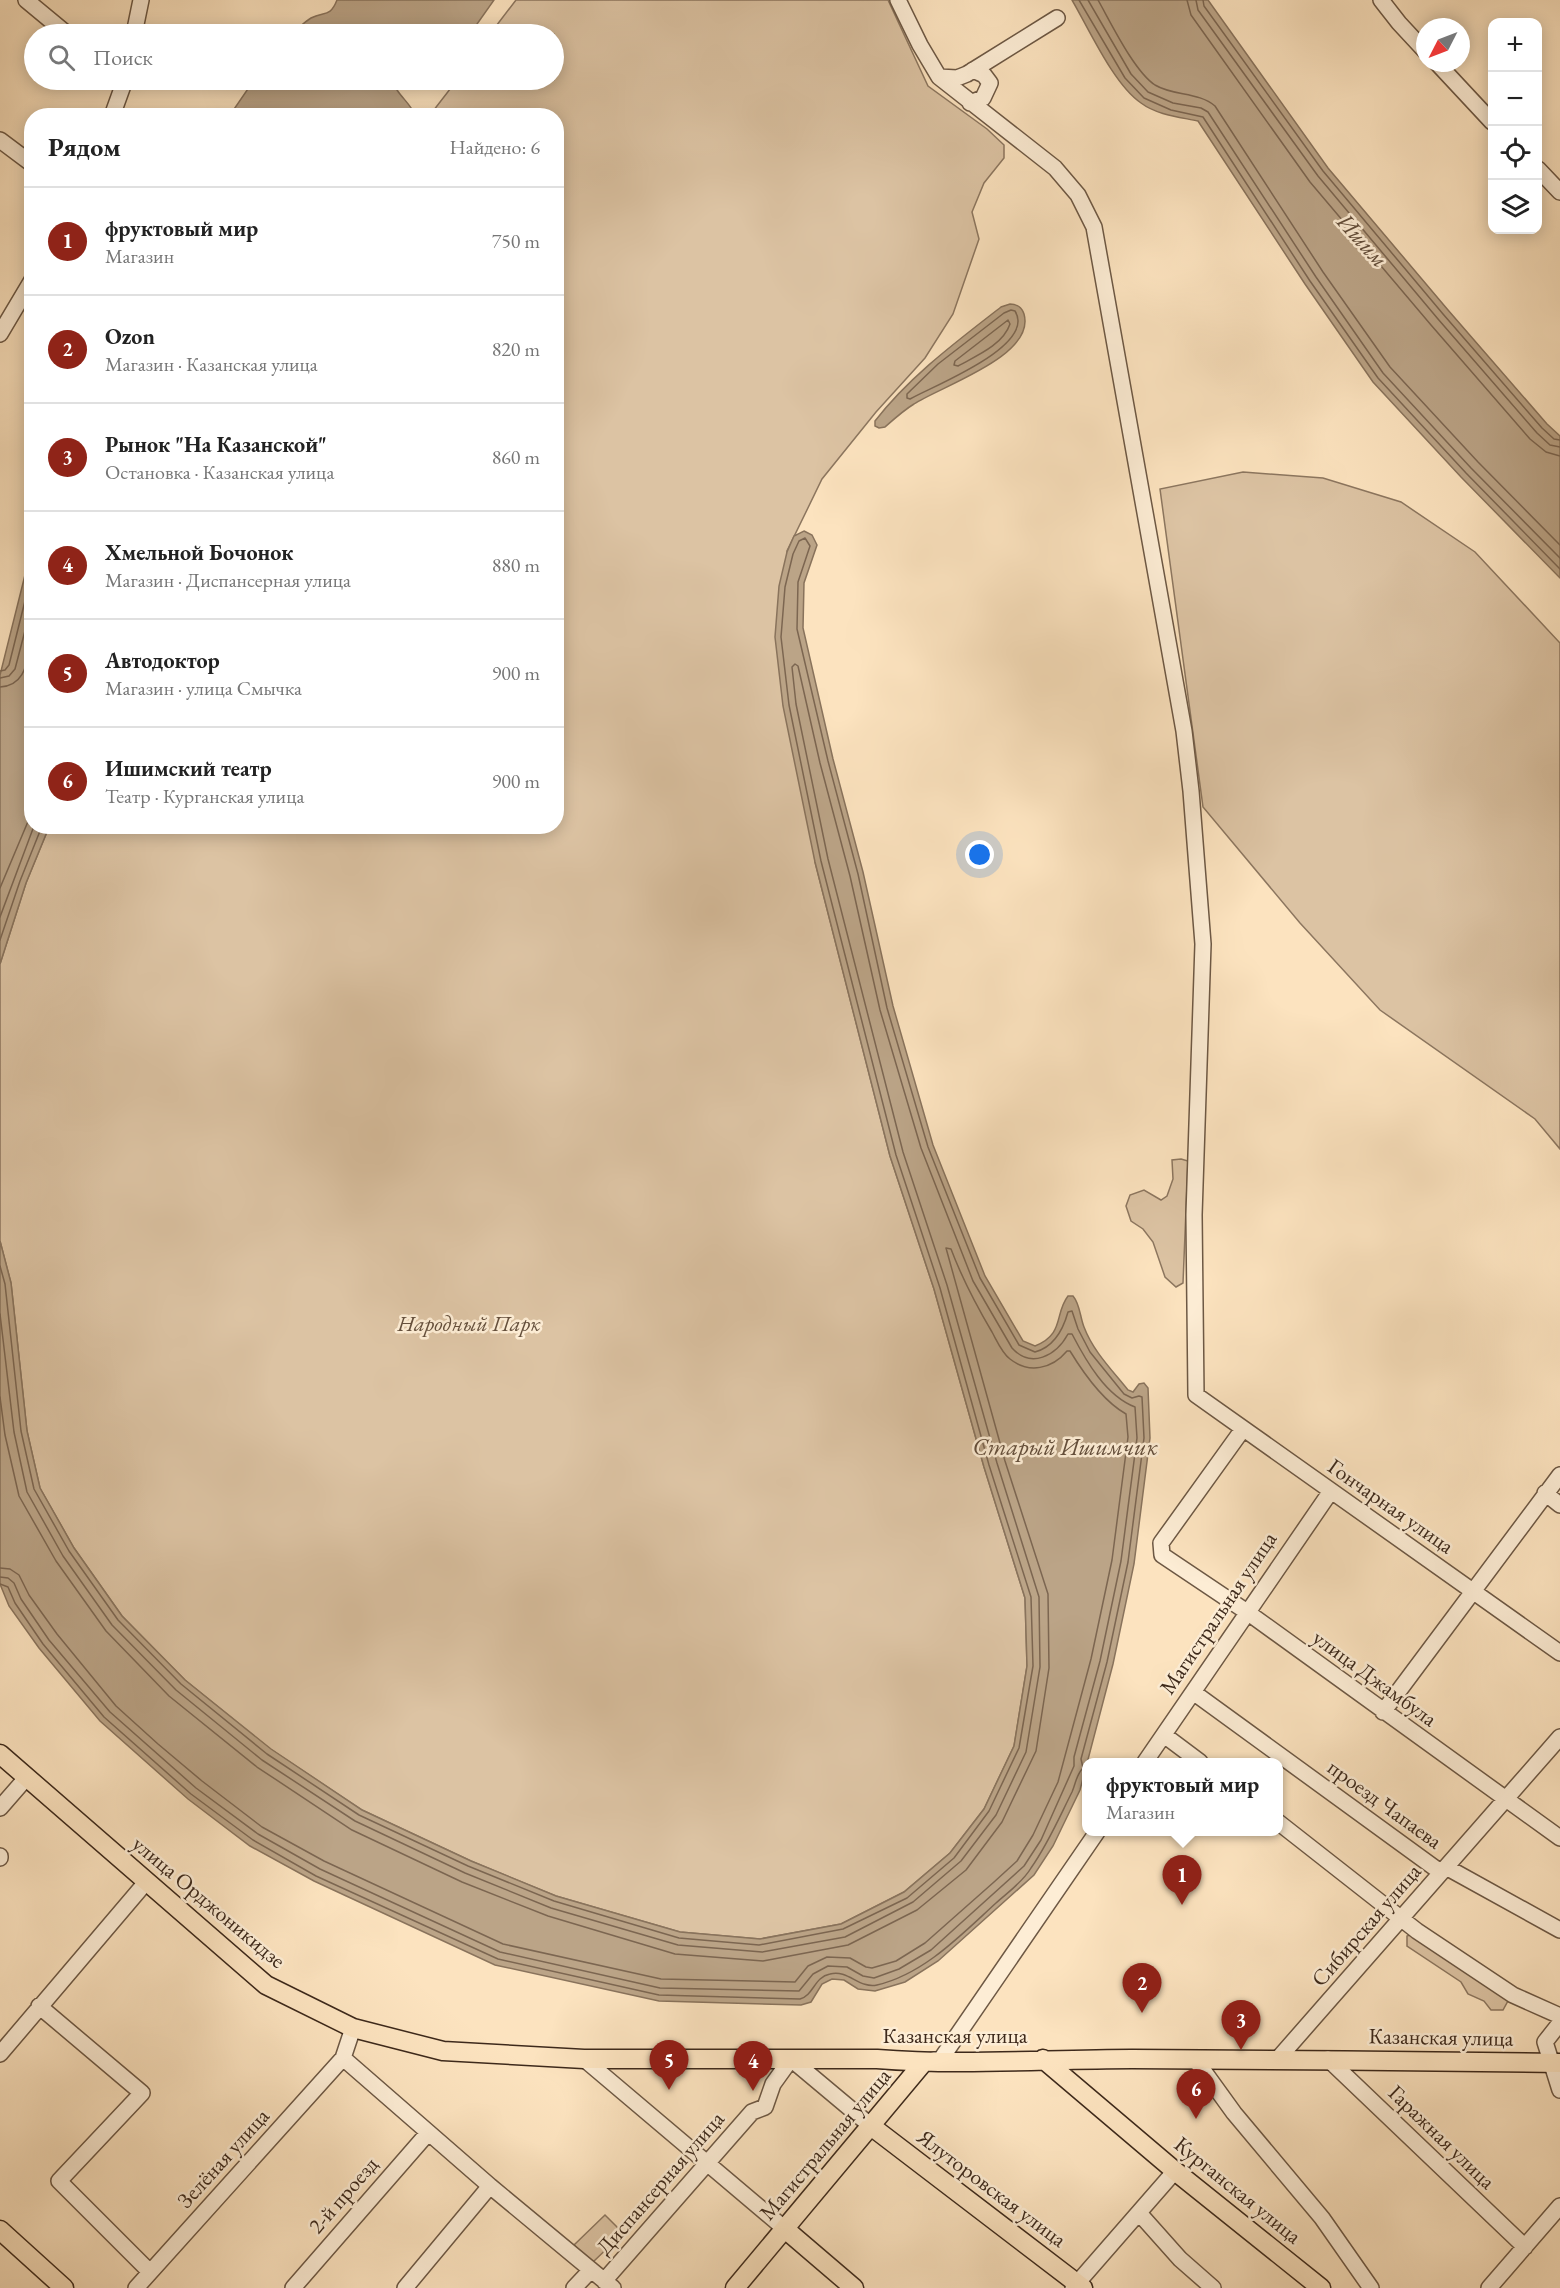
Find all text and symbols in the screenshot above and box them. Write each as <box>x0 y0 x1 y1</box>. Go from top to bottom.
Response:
north arrow <box>1416 18 1470 72</box>
map controls <box>1488 18 1542 234</box>
button: + <box>1488 18 1542 72</box>
search box <box>24 24 564 90</box>
icon: search <box>45 41 78 74</box>
text: Поиск <box>93 43 153 72</box>
button: − <box>1488 72 1542 126</box>
button: locate <box>1488 126 1542 180</box>
text: Рядом <box>48 130 121 164</box>
text: Найдено: 6 <box>449 134 540 160</box>
button: layers <box>1488 180 1542 234</box>
water label: Ишим <box>1330 206 1395 274</box>
text: фруктовый мир <box>105 214 258 243</box>
text: 1 <box>62 228 73 254</box>
text: 750 m <box>492 228 540 254</box>
text: Магазин <box>105 243 174 269</box>
text: Ozon <box>105 322 155 351</box>
text: 2 <box>62 336 73 362</box>
text: 820 m <box>492 336 540 362</box>
text: Магазин · Казанская улица <box>105 351 318 377</box>
text: Рынок "На Казанской" <box>105 430 327 459</box>
text: 3 <box>62 444 73 470</box>
text: 860 m <box>492 444 540 470</box>
text: Остановка · Казанская улица <box>105 459 334 485</box>
text: Хмельной Бочонок <box>105 538 293 567</box>
text: 4 <box>62 552 73 578</box>
text: 880 m <box>492 552 540 578</box>
text: Магазин · Диспансерная улица <box>105 567 351 593</box>
text: Автодоктор <box>105 646 220 675</box>
text: 5 <box>62 660 73 686</box>
text: 900 m <box>492 660 540 686</box>
text: Магазин · улица Смычка <box>105 675 302 701</box>
text: Ишимский театр <box>105 754 272 783</box>
text: 6 <box>62 768 73 794</box>
text: 900 m <box>492 768 540 794</box>
text: Театр · Курганская улица <box>105 783 304 809</box>
your location <box>965 840 994 869</box>
park label: Народный Парк <box>396 1309 541 1338</box>
water label: Старый Ишимчик <box>972 1431 1158 1462</box>
street label: Гончарная улица <box>1322 1452 1460 1560</box>
street label: Магистральная улица <box>1153 1526 1283 1700</box>
street label: улица Джамбула <box>1307 1623 1443 1733</box>
street label: проезд Чапаева <box>1322 1753 1448 1855</box>
popup <box>1082 1758 1283 1836</box>
text: фруктовый мир <box>1106 1770 1259 1799</box>
text: Магазин <box>1106 1799 1175 1825</box>
street label: улица Орджоникидзе <box>126 1829 292 1975</box>
pin: 1 <box>1162 1856 1202 1905</box>
street label: Сибирская улица <box>1305 1857 1428 1993</box>
pin: 2 <box>1122 1964 1162 2013</box>
pin: 3 <box>1222 2000 1260 2050</box>
street label: Казанская улица <box>883 2021 1028 2050</box>
street label: Казанская улица <box>1368 2021 1514 2053</box>
pin: 5 <box>650 2040 688 2090</box>
pin: 4 <box>734 2042 772 2091</box>
street label: Магистральная улица <box>753 2062 897 2226</box>
pin: 6 <box>1176 2070 1216 2119</box>
street label: Гаражная улица <box>1382 2078 1502 2196</box>
street label: Зелёная улица <box>170 2102 276 2214</box>
street label: Диспансерная улица <box>590 2105 731 2261</box>
street label: Ялуторовская улица <box>911 2122 1073 2254</box>
street label: Курганская улица <box>1168 2130 1308 2250</box>
street label: 2-й проезд <box>302 2151 384 2239</box>

